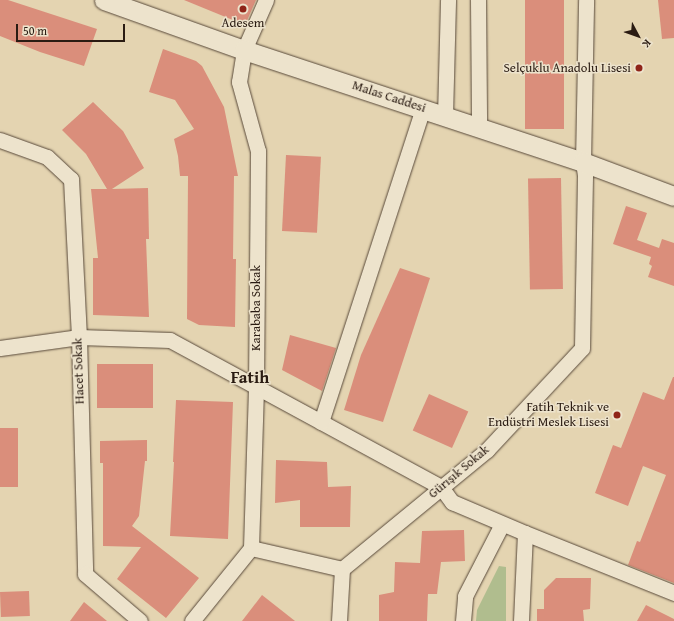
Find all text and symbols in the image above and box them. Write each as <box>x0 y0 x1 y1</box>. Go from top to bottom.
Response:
marker: Adesem <box>238 4 248 14</box>
place label: Adesem <box>222 15 264 31</box>
scale bar <box>18 16 127 42</box>
north arrow <box>618 16 658 56</box>
text: 50 m <box>23 22 47 39</box>
text: K <box>639 36 655 52</box>
place label: Selçuklu Anadolu Lisesi <box>503 60 631 76</box>
marker: Selçuklu Anadolu Lisesi <box>634 63 644 73</box>
street label: Malas Caddesi <box>350 78 428 116</box>
street label: Karababa Sokak <box>248 265 264 351</box>
street label: Hacet Sokak <box>70 338 88 404</box>
district label: Fatih <box>231 367 269 387</box>
place label: Fatih Teknik ve Endüstri Meslek Lisesi <box>488 400 609 431</box>
marker: Fatih Teknik ve Endüstri Meslek Lisesi <box>612 410 622 420</box>
street label: Gürışık Sokak <box>426 442 492 502</box>

